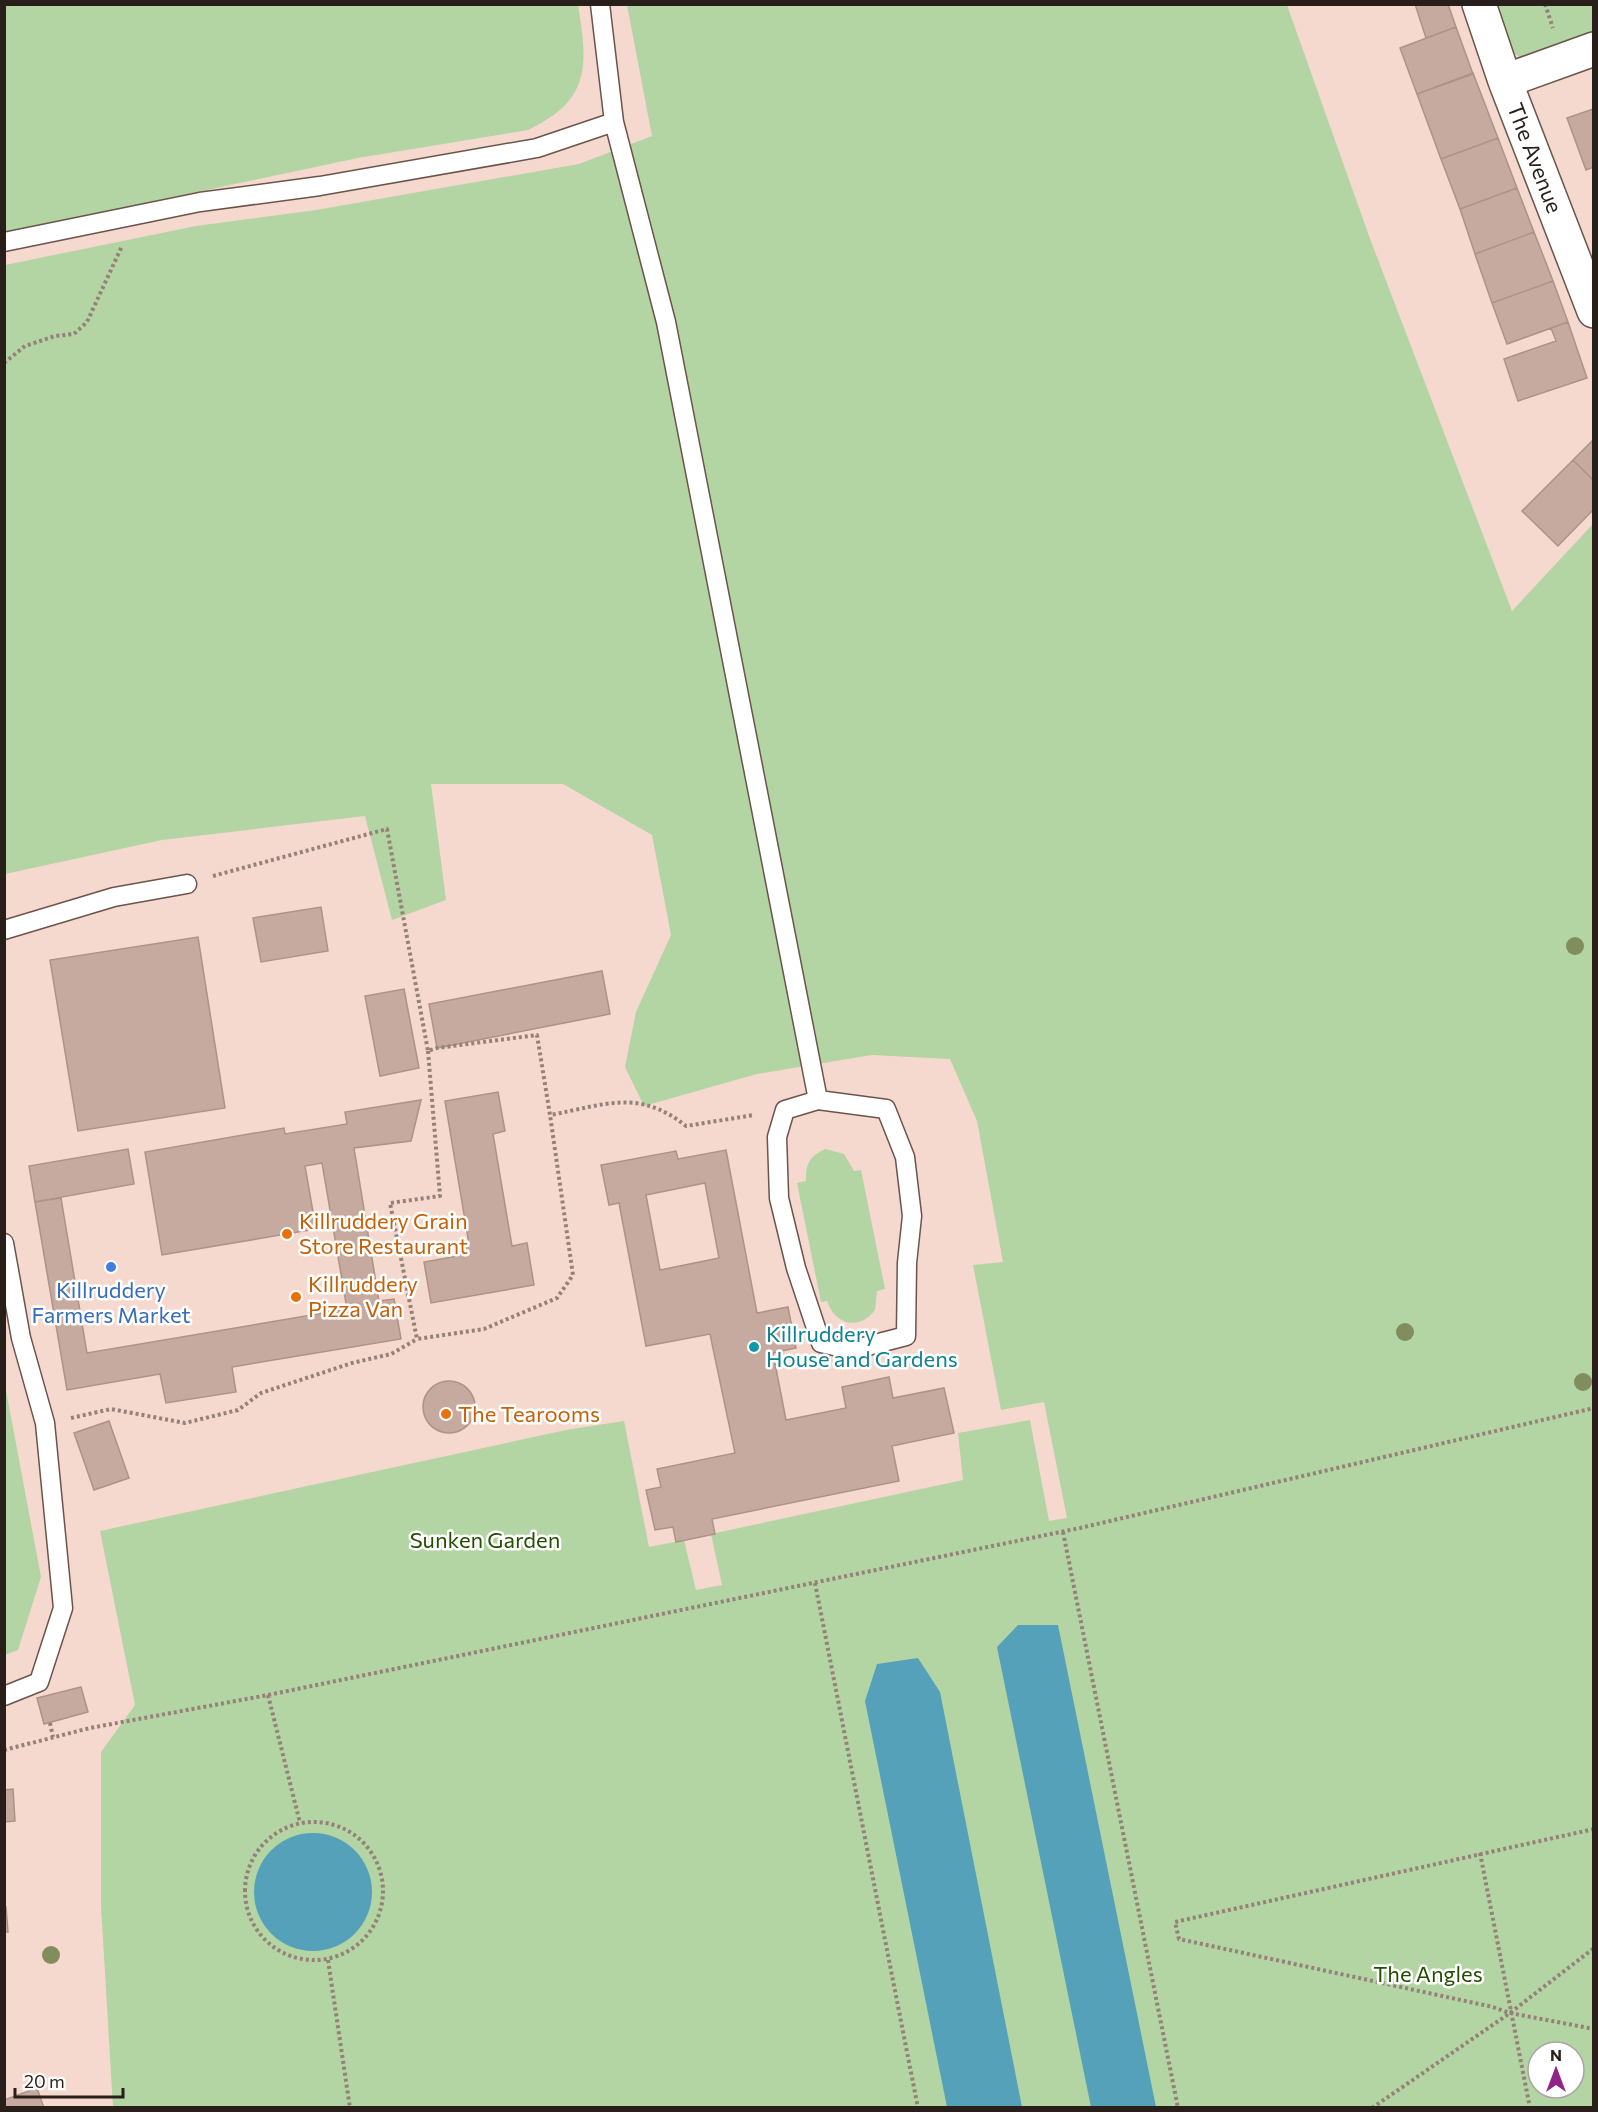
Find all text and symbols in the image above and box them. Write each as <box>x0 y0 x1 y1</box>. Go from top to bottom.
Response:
street label: The Avenue <box>1502 99 1569 217</box>
place label: Killruddery Grain Store Restaurant <box>299 1207 468 1259</box>
marker: Killruddery Grain Store Restaurant <box>280 1227 294 1241</box>
marker: Killruddery Farmers Market <box>104 1260 118 1274</box>
place label: Killruddery Pizza Van <box>308 1270 418 1322</box>
place label: Killruddery Farmers Market <box>32 1276 190 1328</box>
marker: Killruddery Pizza Van <box>289 1290 303 1304</box>
place label: Killruddery House and Gardens <box>766 1320 958 1372</box>
marker: Killruddery House and Gardens <box>747 1340 761 1354</box>
place label: The Tearooms <box>458 1400 600 1427</box>
marker: The Tearooms <box>439 1407 453 1421</box>
park label: Sunken Garden <box>410 1526 560 1553</box>
park label: The Angles <box>1373 1960 1483 1987</box>
north arrow <box>1526 2040 1586 2100</box>
text: N <box>1550 2045 1562 2064</box>
scale bar <box>15 2061 123 2099</box>
text: 20 m <box>24 2070 65 2092</box>

